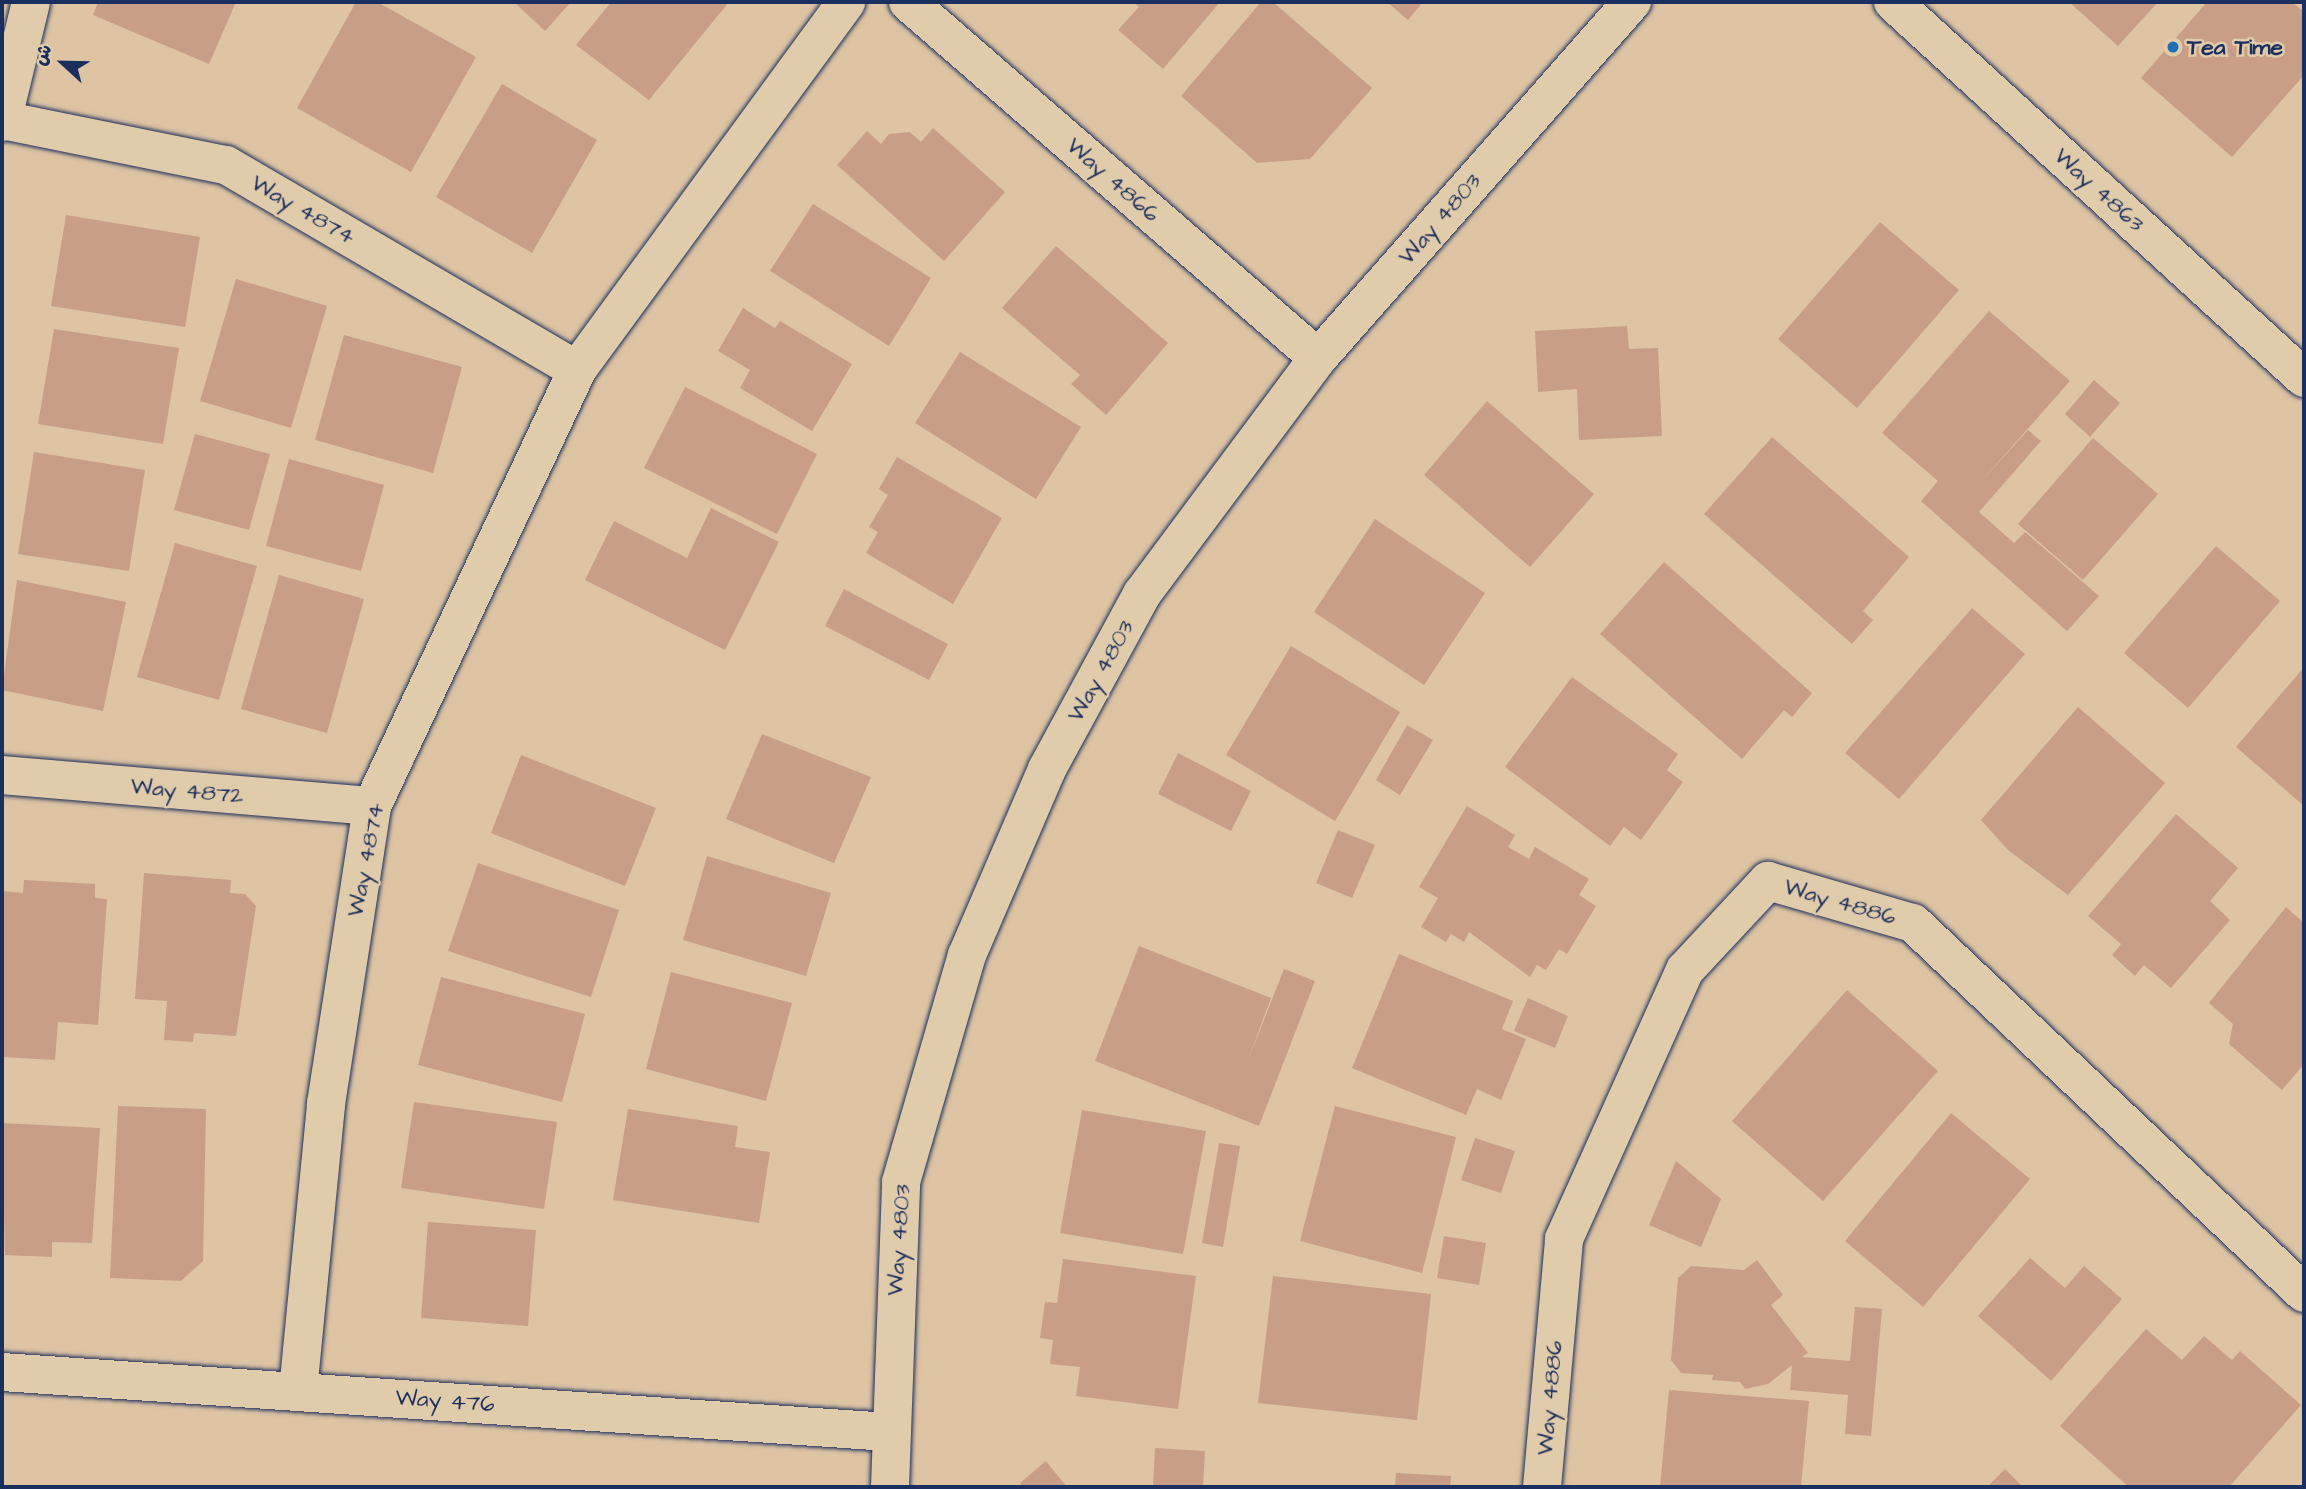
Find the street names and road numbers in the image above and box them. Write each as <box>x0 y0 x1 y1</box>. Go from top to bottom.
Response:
street label: Way 4866 <box>1061 132 1165 228</box>
street label: Way 4863 <box>2048 142 2150 238</box>
street label: Way 4803 <box>1393 168 1487 270</box>
street label: Way 4874 <box>246 169 360 251</box>
street label: Way 4803 <box>1062 615 1140 727</box>
street label: Way 4872 <box>129 772 245 810</box>
street label: Way 4874 <box>341 801 391 919</box>
street label: Way 4886 <box>1781 873 1899 931</box>
street label: Way 4803 <box>881 1183 917 1297</box>
street label: Way 4886 <box>1531 1339 1569 1457</box>
street label: Way 476 <box>394 1384 496 1418</box>

